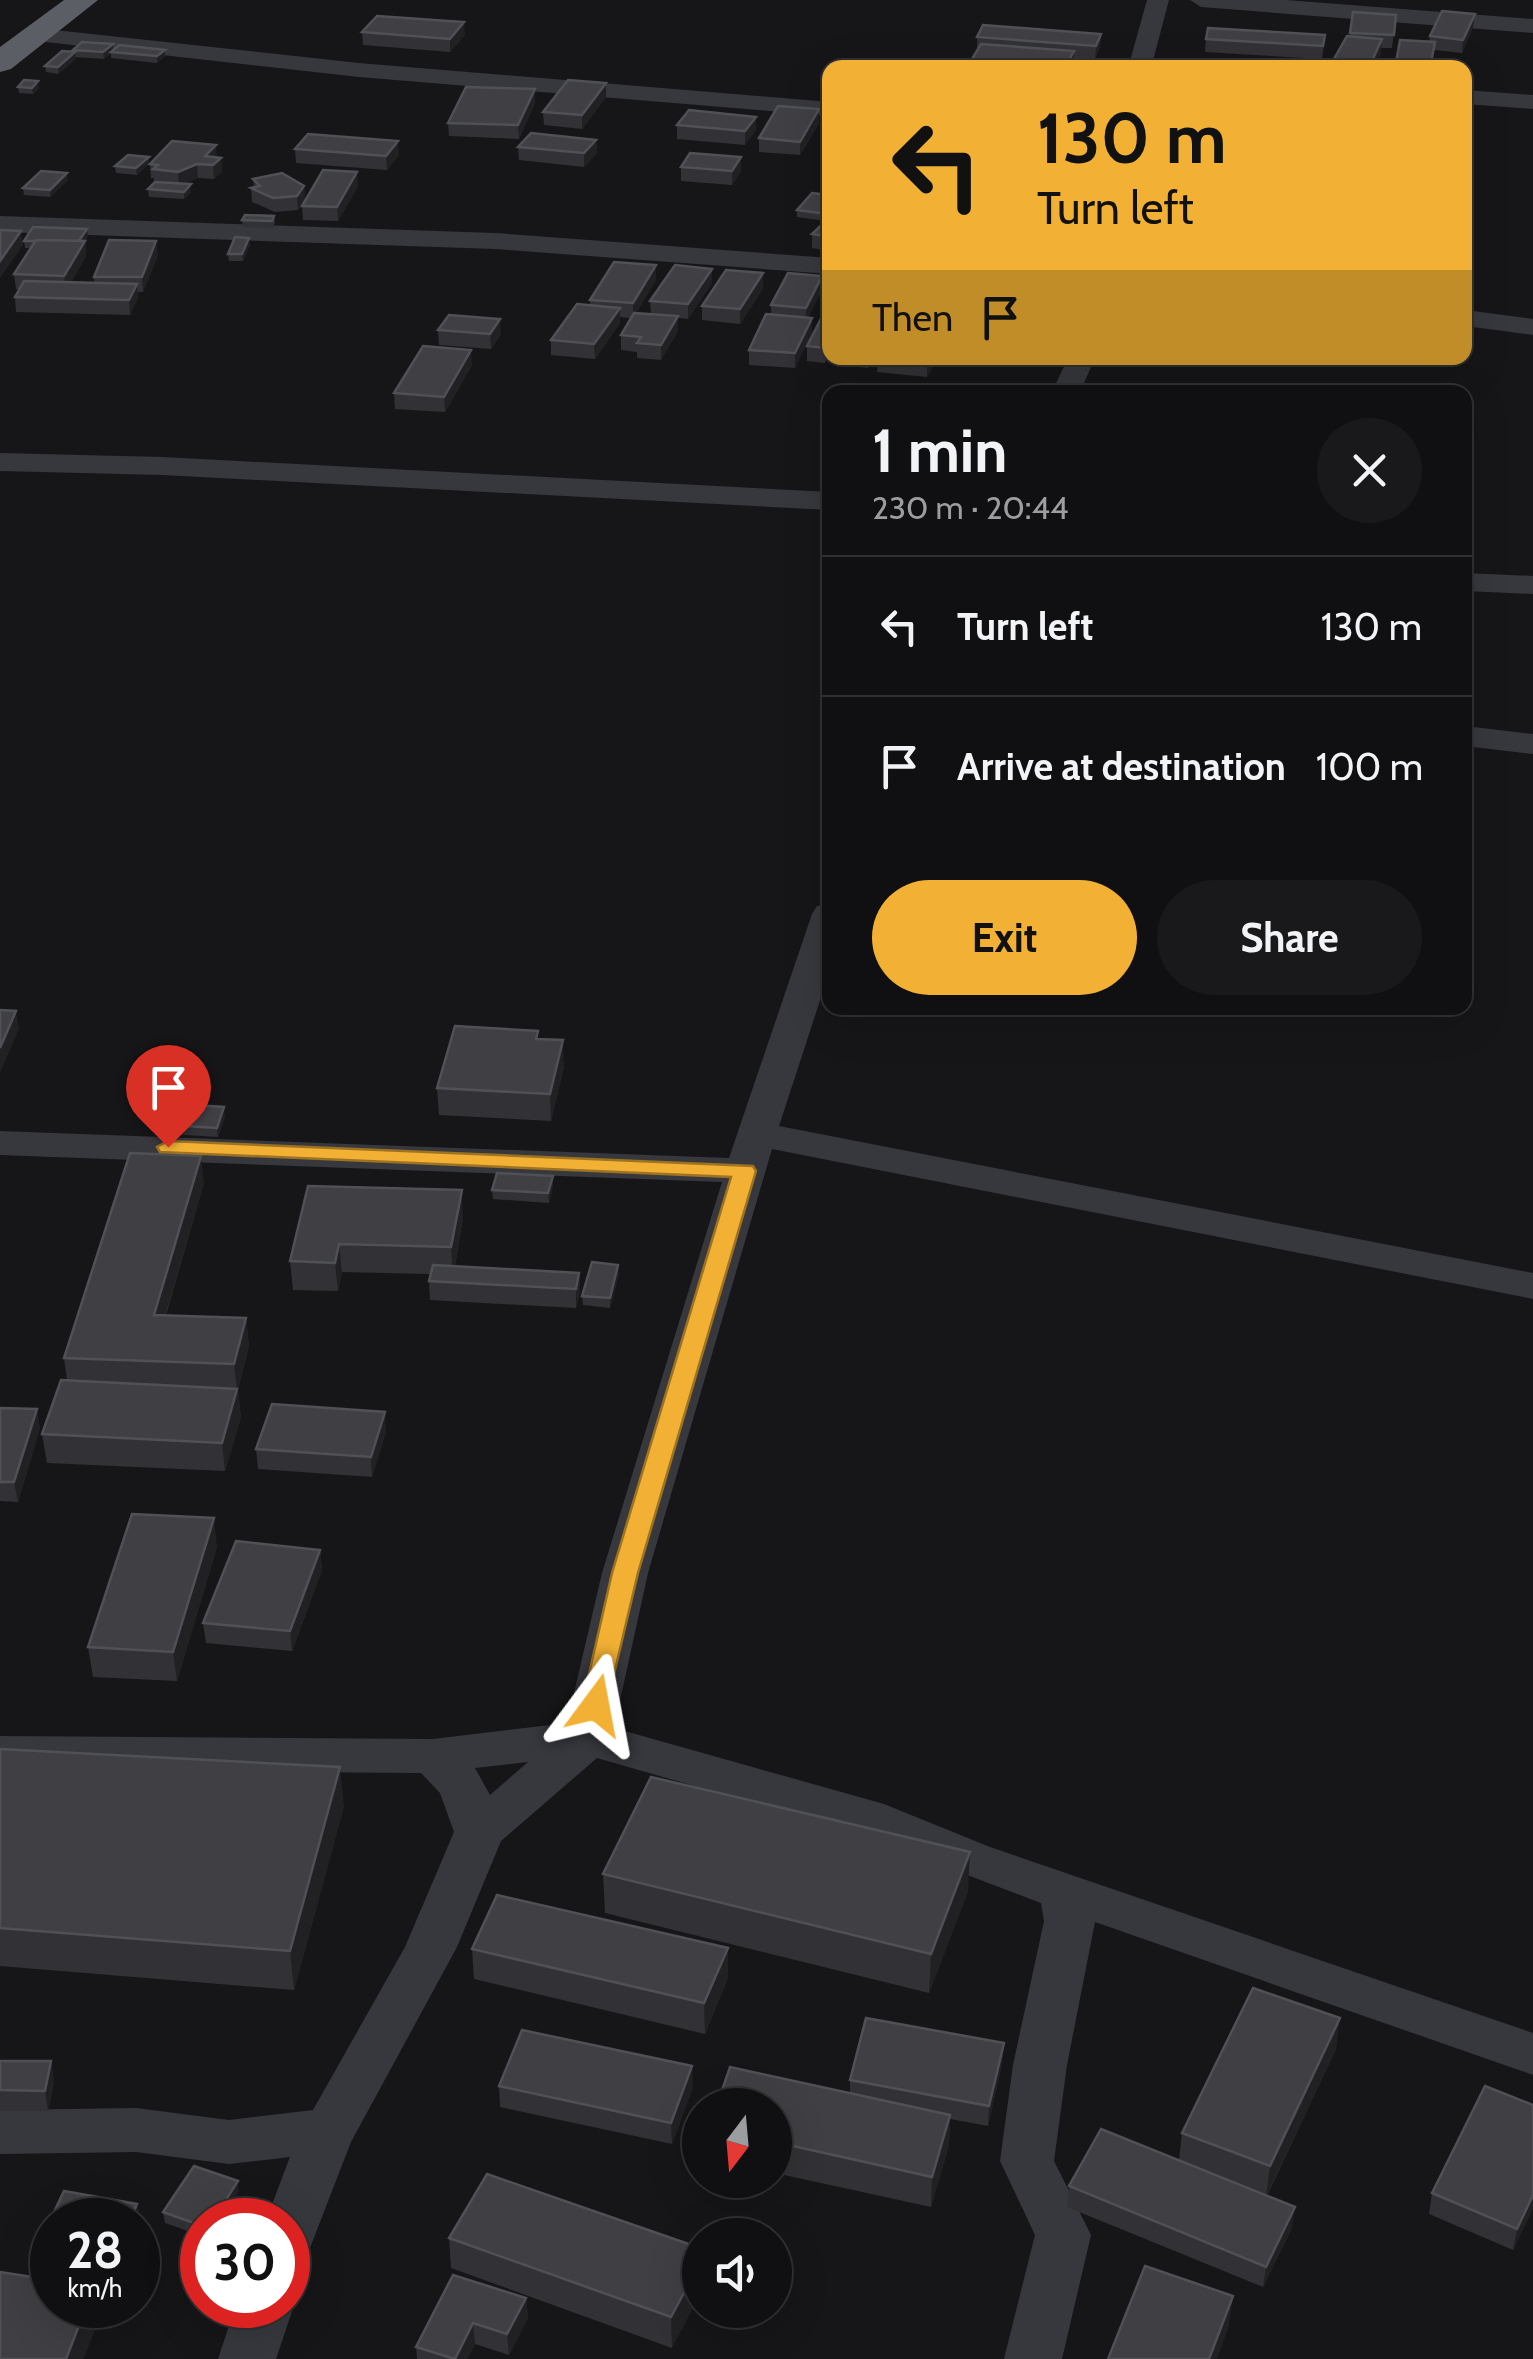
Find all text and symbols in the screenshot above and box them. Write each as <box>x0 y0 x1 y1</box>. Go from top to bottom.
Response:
text: 130 m <box>1037 95 1227 181</box>
icon: left <box>872 100 1002 230</box>
text: Turn left <box>1037 181 1194 235</box>
icon: arrive <box>973 290 1028 345</box>
text: Then <box>872 294 953 341</box>
text: 1 min <box>872 414 1007 487</box>
button: close <box>1317 418 1422 523</box>
text: 230 m · 20:44 <box>872 488 1068 527</box>
icon: left <box>872 599 927 654</box>
text: Turn left <box>957 603 1093 650</box>
text: 130 m <box>1321 603 1422 650</box>
icon: arrive <box>872 739 927 794</box>
text: Arrive at destination <box>957 743 1286 790</box>
text: 100 m <box>1316 743 1423 790</box>
button: Exit <box>872 880 1137 995</box>
button: Share <box>1157 880 1422 995</box>
pin <box>126 1045 211 1148</box>
icon: arrive <box>141 1060 196 1115</box>
position arrow <box>544 1653 648 1757</box>
north arrow <box>682 2088 792 2198</box>
map controls <box>682 2088 792 2328</box>
speed limit sign: 30 <box>180 2198 310 2328</box>
button: sound <box>682 2218 792 2328</box>
text: 28 <box>67 2220 123 2281</box>
text: km/h <box>68 2273 122 2303</box>

